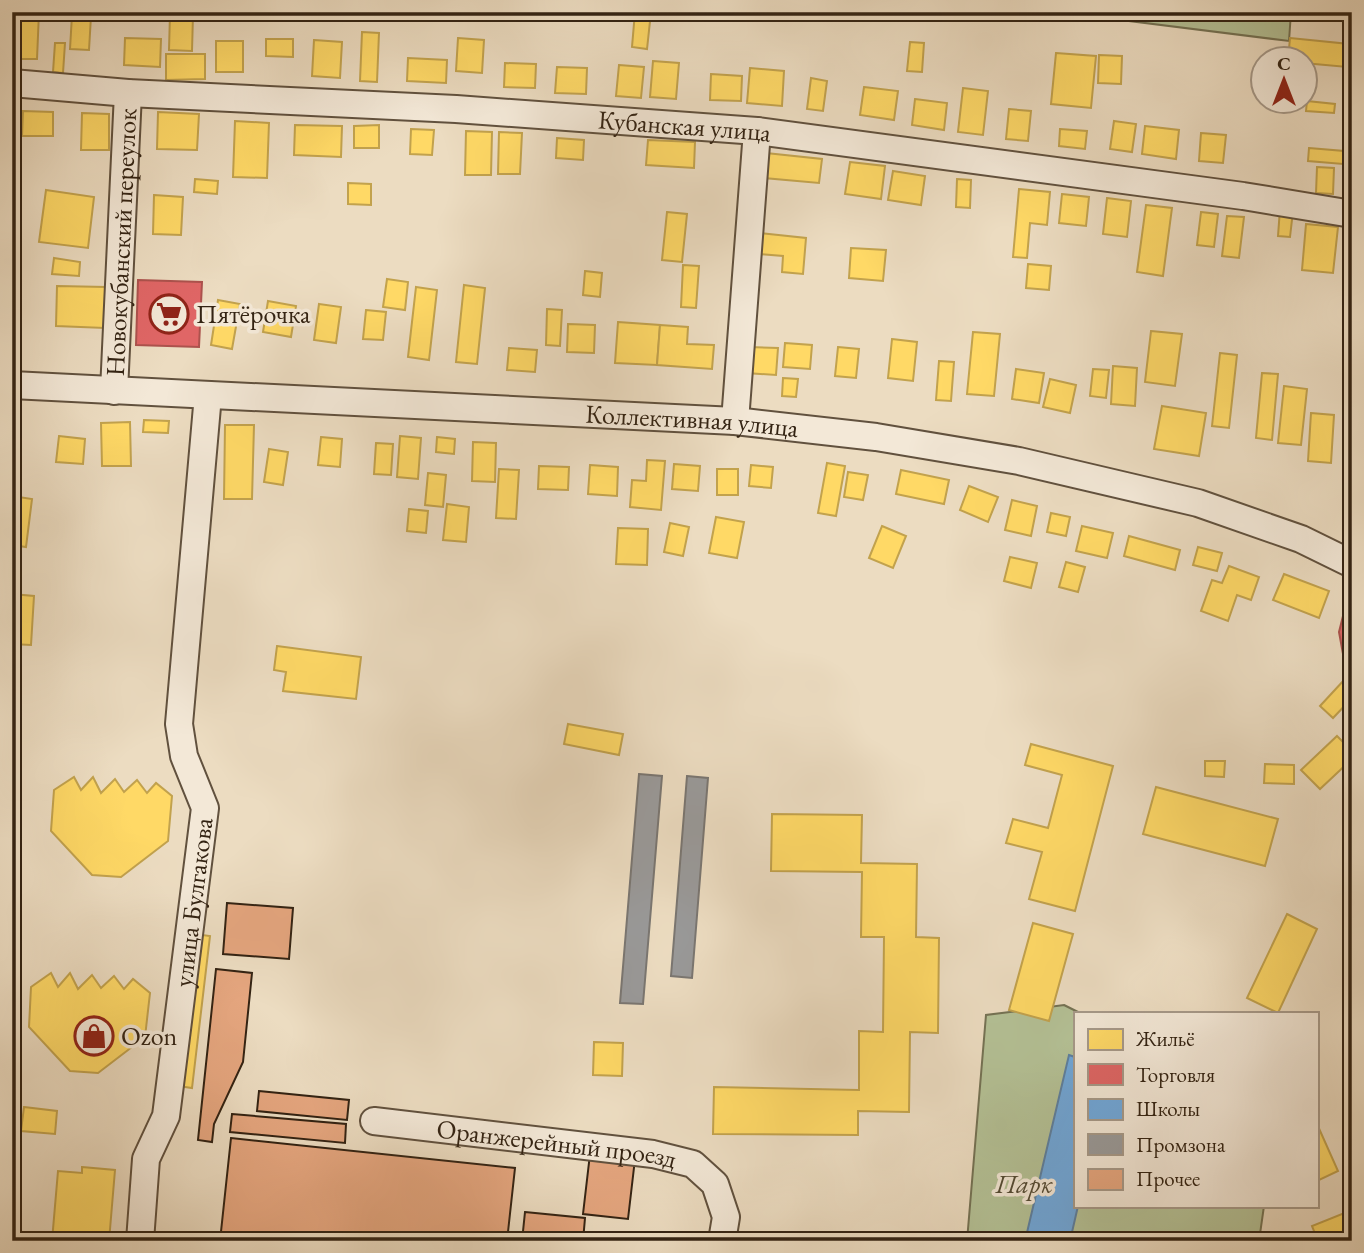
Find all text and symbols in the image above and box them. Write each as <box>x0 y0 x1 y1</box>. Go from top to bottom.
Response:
north arrow <box>1248 46 1318 116</box>
text: С <box>1277 51 1291 76</box>
street label: Кубанская улица <box>597 102 774 150</box>
street label: Новокубанский переулок <box>98 107 144 377</box>
supermarket icon: Пятёрочка <box>148 293 190 335</box>
place label: Пятёрочка <box>196 297 311 331</box>
street label: Коллективная улица <box>585 397 801 445</box>
street label: улица Булгакова <box>165 815 221 989</box>
legend <box>1074 1012 1318 1208</box>
shop icon: Ozon <box>73 1015 115 1057</box>
place label: Ozon <box>121 1019 178 1053</box>
text: Жильё <box>1135 1025 1195 1052</box>
text: Торговля <box>1136 1061 1215 1088</box>
text: Школы <box>1136 1095 1200 1122</box>
street label: Оранжерейный проезд <box>435 1112 680 1176</box>
text: Промзона <box>1136 1131 1226 1158</box>
text: Прочее <box>1136 1165 1200 1192</box>
park label: Парк <box>994 1167 1053 1201</box>

